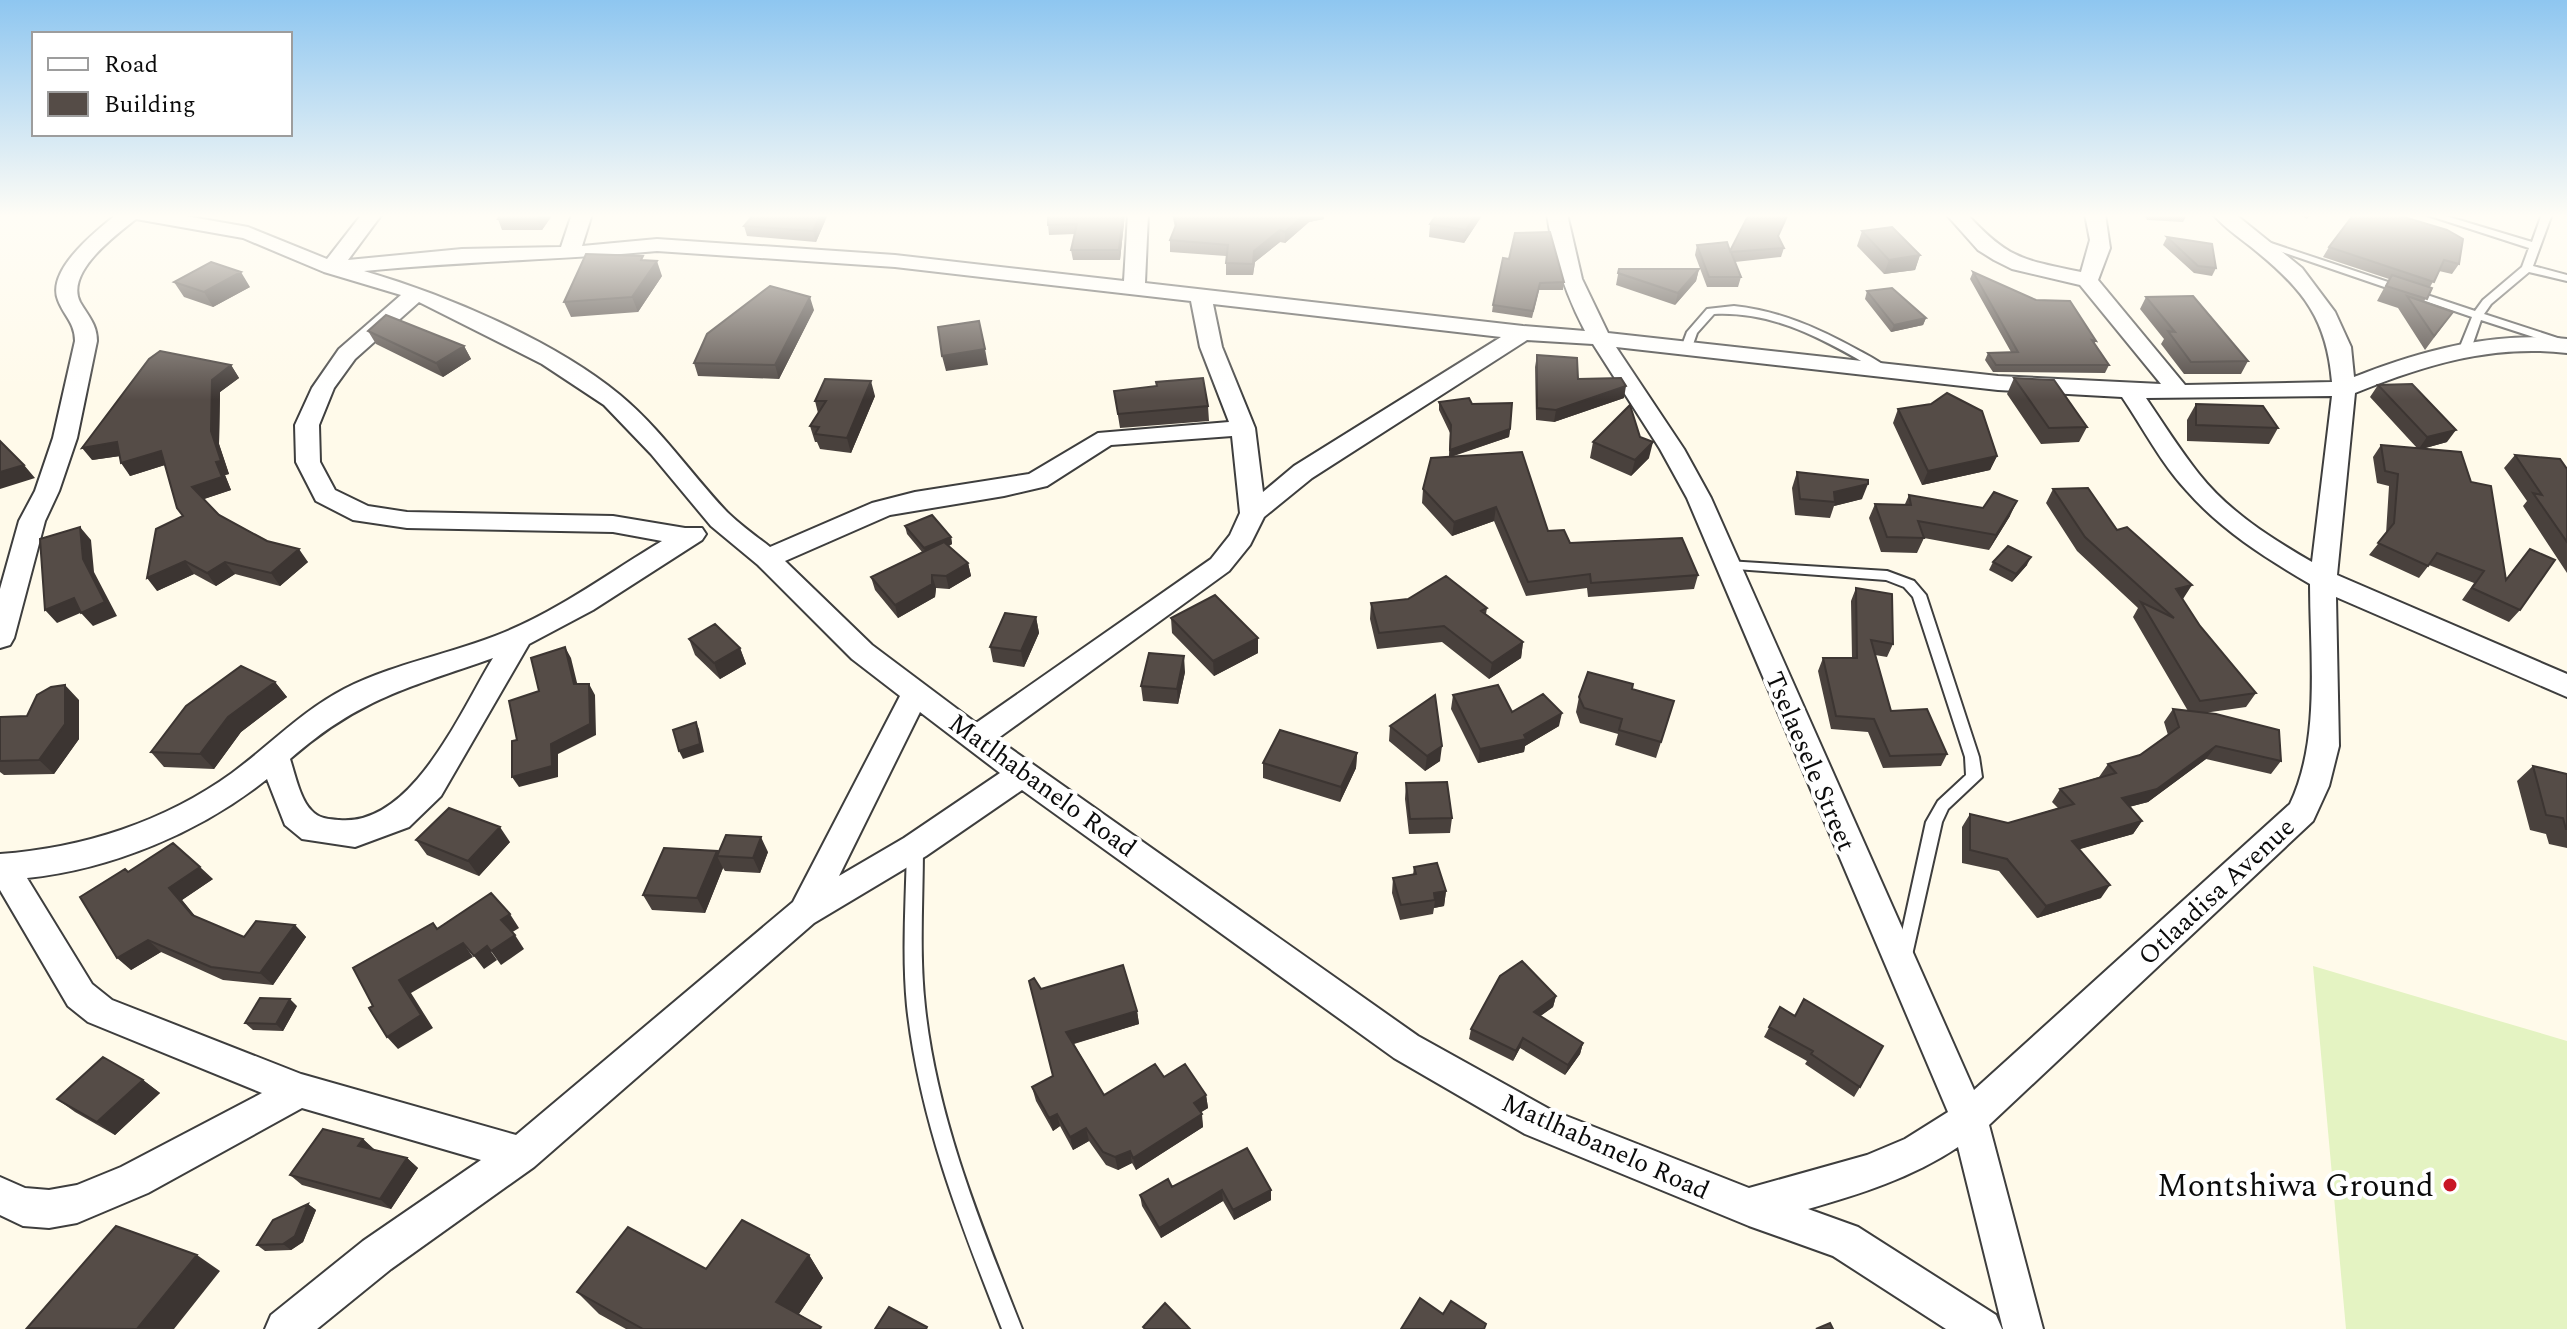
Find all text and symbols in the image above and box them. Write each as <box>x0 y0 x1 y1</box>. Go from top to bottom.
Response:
legend <box>32 32 292 136</box>
text: Road <box>104 47 158 83</box>
text: Building <box>104 87 196 123</box>
street label: Tselaesele Street <box>1754 665 1866 857</box>
street label: Matlhabanelo Road <box>940 704 1145 868</box>
street label: Otlaadisa Avenue <box>2129 808 2304 975</box>
street label: Matlhabanelo Road <box>1495 1083 1716 1211</box>
place label: Montshiwa Ground <box>2157 1162 2434 1211</box>
marker: Montshiwa Ground <box>2441 1176 2459 1194</box>

